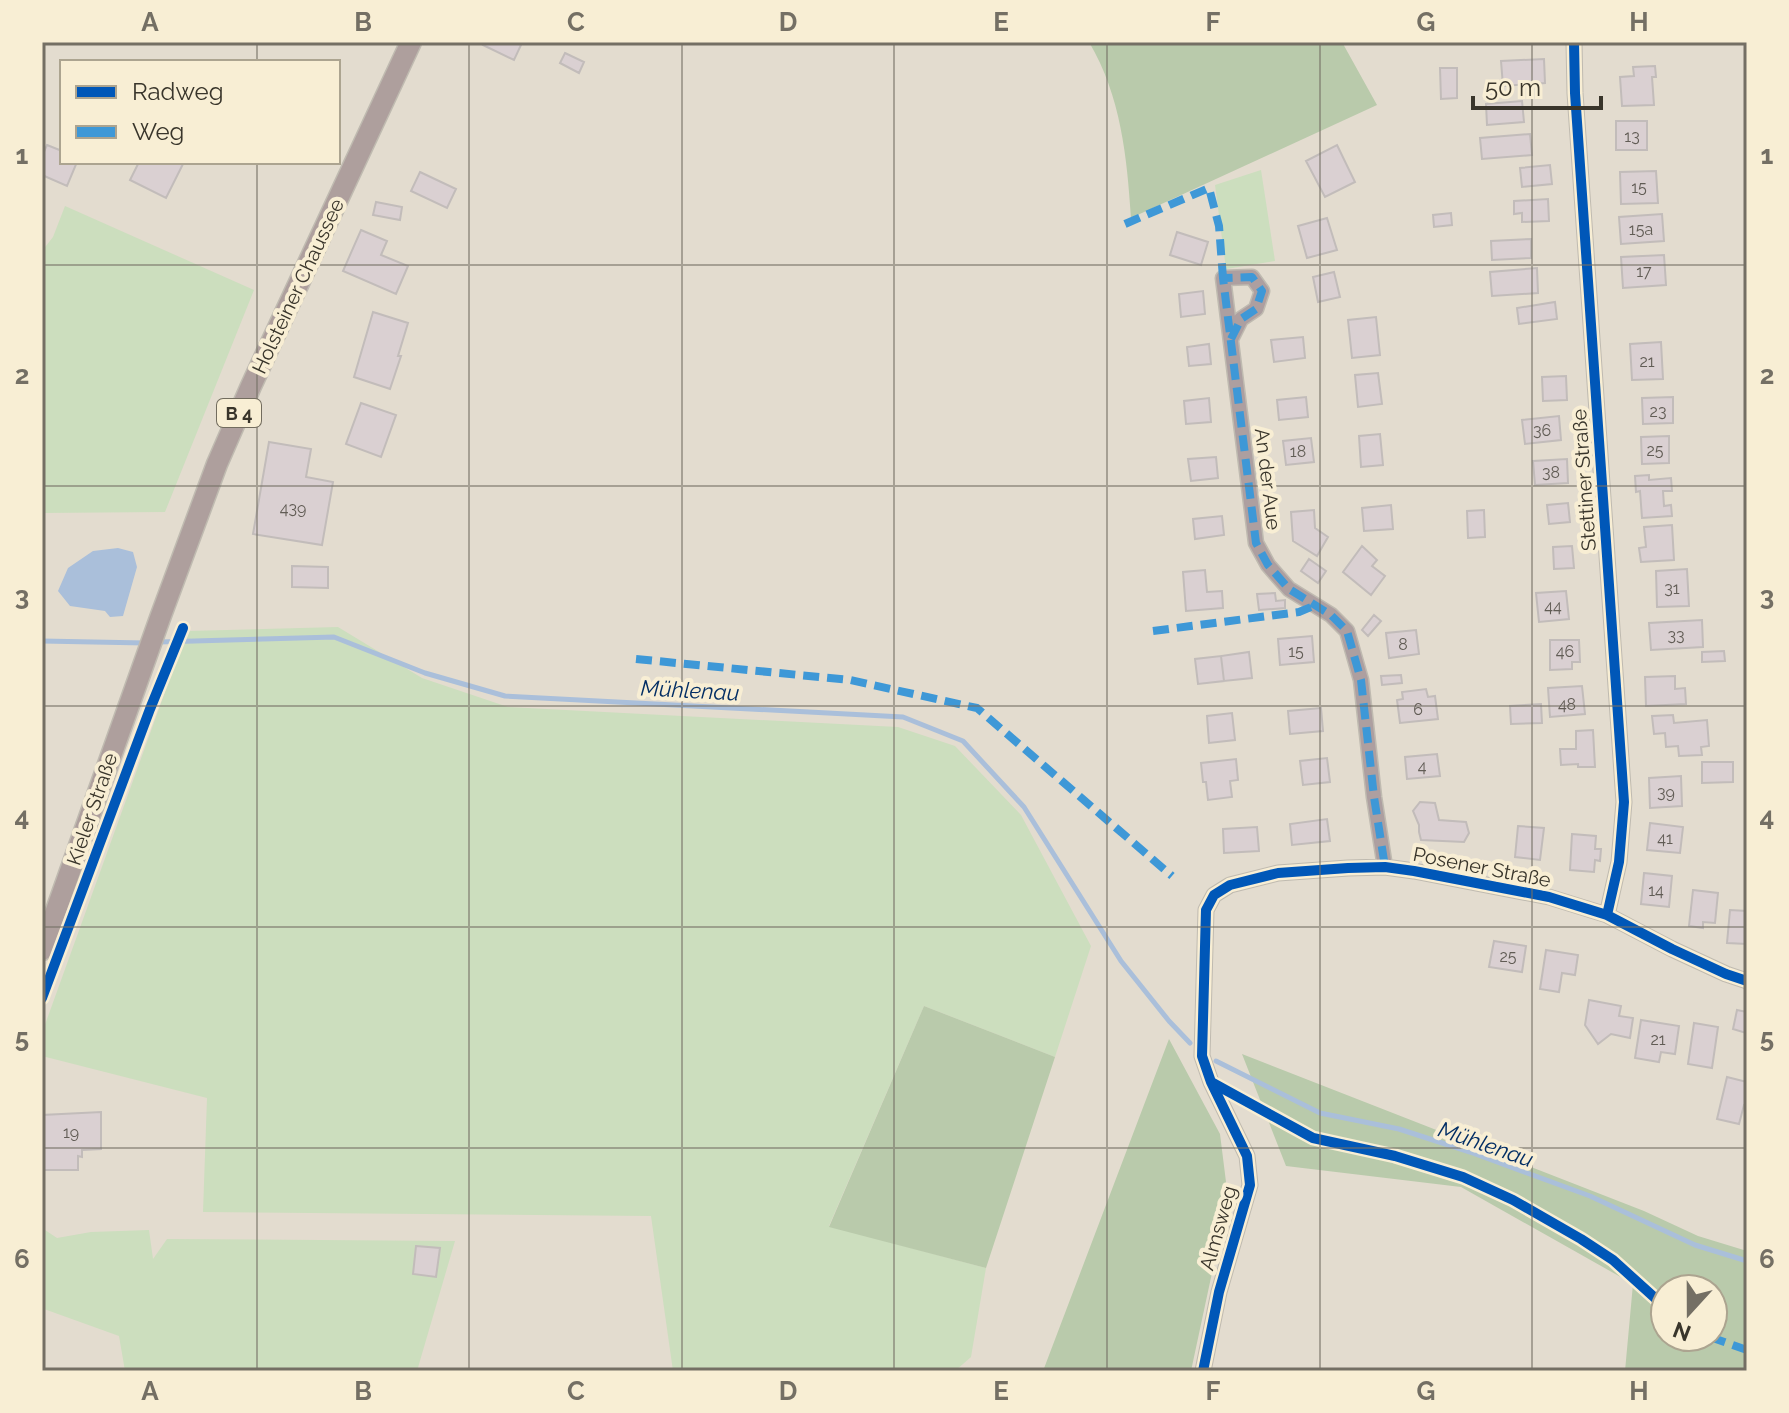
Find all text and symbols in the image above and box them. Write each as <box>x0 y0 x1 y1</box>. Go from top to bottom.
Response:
text: A <box>141 7 159 37</box>
text: B <box>354 7 372 37</box>
text: C <box>567 7 585 37</box>
text: D <box>779 7 797 37</box>
text: E <box>993 7 1009 37</box>
text: F <box>1206 7 1221 37</box>
text: G <box>1417 7 1435 37</box>
text: H <box>1629 7 1649 37</box>
legend <box>60 60 340 164</box>
scale bar <box>1473 60 1601 110</box>
text: 50 m <box>1485 73 1541 102</box>
text: Radweg <box>132 77 224 106</box>
text: Weg <box>132 117 184 146</box>
house number: 13 <box>1624 127 1640 146</box>
text: 1 <box>16 140 29 170</box>
text: 1 <box>1761 140 1774 170</box>
house number: 15 <box>1631 178 1647 197</box>
street label: Holsteiner Chaussee <box>247 194 349 377</box>
house number: 15a <box>1629 220 1653 239</box>
house number: 17 <box>1636 262 1652 281</box>
house number: 21 <box>1639 352 1655 371</box>
text: 2 <box>15 360 29 390</box>
text: 2 <box>1760 360 1774 390</box>
road number: B 4 <box>217 399 261 427</box>
house number: 23 <box>1650 402 1666 421</box>
street label: Stettiner Straße <box>1567 408 1601 552</box>
house number: 36 <box>1533 421 1551 440</box>
street label: An der Aue <box>1250 427 1286 532</box>
house number: 25 <box>1646 441 1664 460</box>
house number: 18 <box>1290 442 1306 461</box>
house number: 38 <box>1542 463 1560 482</box>
house number: 439 <box>280 499 306 518</box>
house number: 31 <box>1664 579 1680 598</box>
text: 3 <box>15 581 29 611</box>
text: 3 <box>1760 581 1774 611</box>
house number: 44 <box>1544 597 1562 616</box>
house number: 33 <box>1667 626 1685 645</box>
house number: 8 <box>1398 635 1408 654</box>
house number: 15 <box>1288 642 1304 661</box>
house number: 46 <box>1556 642 1574 661</box>
water label: Mühlenau <box>640 674 740 706</box>
house number: 48 <box>1558 695 1576 714</box>
house number: 6 <box>1413 700 1423 719</box>
street label: Kieler Straße <box>62 749 122 868</box>
house number: 4 <box>1418 757 1427 776</box>
house number: 39 <box>1657 783 1675 802</box>
text: 4 <box>15 802 29 832</box>
text: 4 <box>1760 802 1774 832</box>
house number: 41 <box>1657 829 1673 848</box>
street label: Posener Straße <box>1411 842 1553 892</box>
house number: 14 <box>1648 881 1664 900</box>
house number: 25 <box>1499 947 1517 966</box>
text: 5 <box>15 1023 29 1053</box>
text: 5 <box>1760 1023 1774 1053</box>
house number: 21 <box>1650 1030 1666 1049</box>
water label: Mühlenau <box>1435 1116 1537 1172</box>
house number: 19 <box>63 1123 79 1142</box>
street label: Almsweg <box>1195 1183 1241 1273</box>
text: 6 <box>14 1244 30 1274</box>
text: 6 <box>1759 1244 1775 1274</box>
north arrow <box>1649 1273 1729 1353</box>
text: N <box>1669 1317 1694 1347</box>
text: A <box>141 1376 159 1406</box>
text: B <box>354 1376 372 1406</box>
text: C <box>567 1376 585 1406</box>
text: D <box>779 1376 797 1406</box>
text: E <box>993 1376 1009 1406</box>
text: F <box>1206 1376 1221 1406</box>
text: G <box>1417 1376 1435 1406</box>
text: H <box>1629 1376 1649 1406</box>

